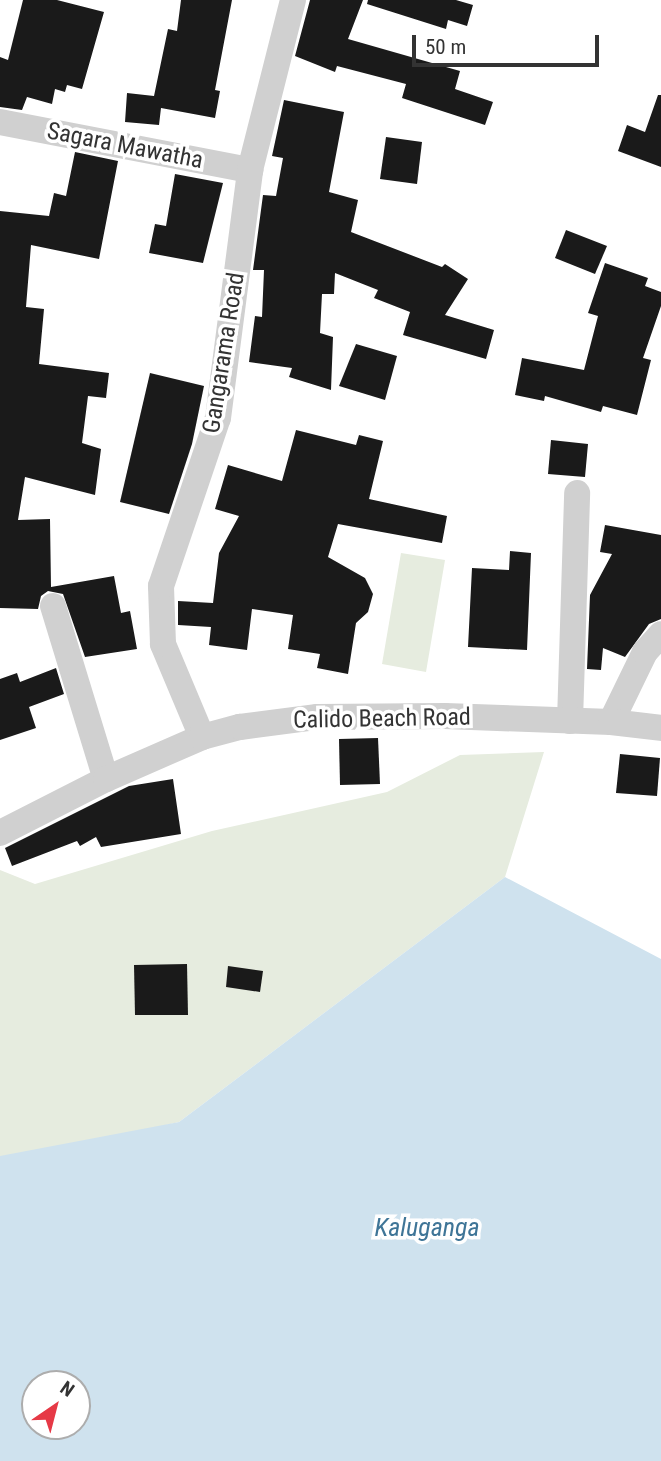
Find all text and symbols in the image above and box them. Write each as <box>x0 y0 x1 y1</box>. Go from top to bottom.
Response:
scale bar <box>416 21 603 65</box>
text: 50 m <box>425 35 466 59</box>
street label: Sagara Mawatha <box>45 117 205 175</box>
street label: Gangarama Road <box>197 271 251 435</box>
street label: Calido Beach Road <box>293 703 471 735</box>
water label: Kaluganga <box>374 1212 480 1244</box>
north arrow <box>21 1370 91 1440</box>
text: N <box>56 1376 79 1402</box>

